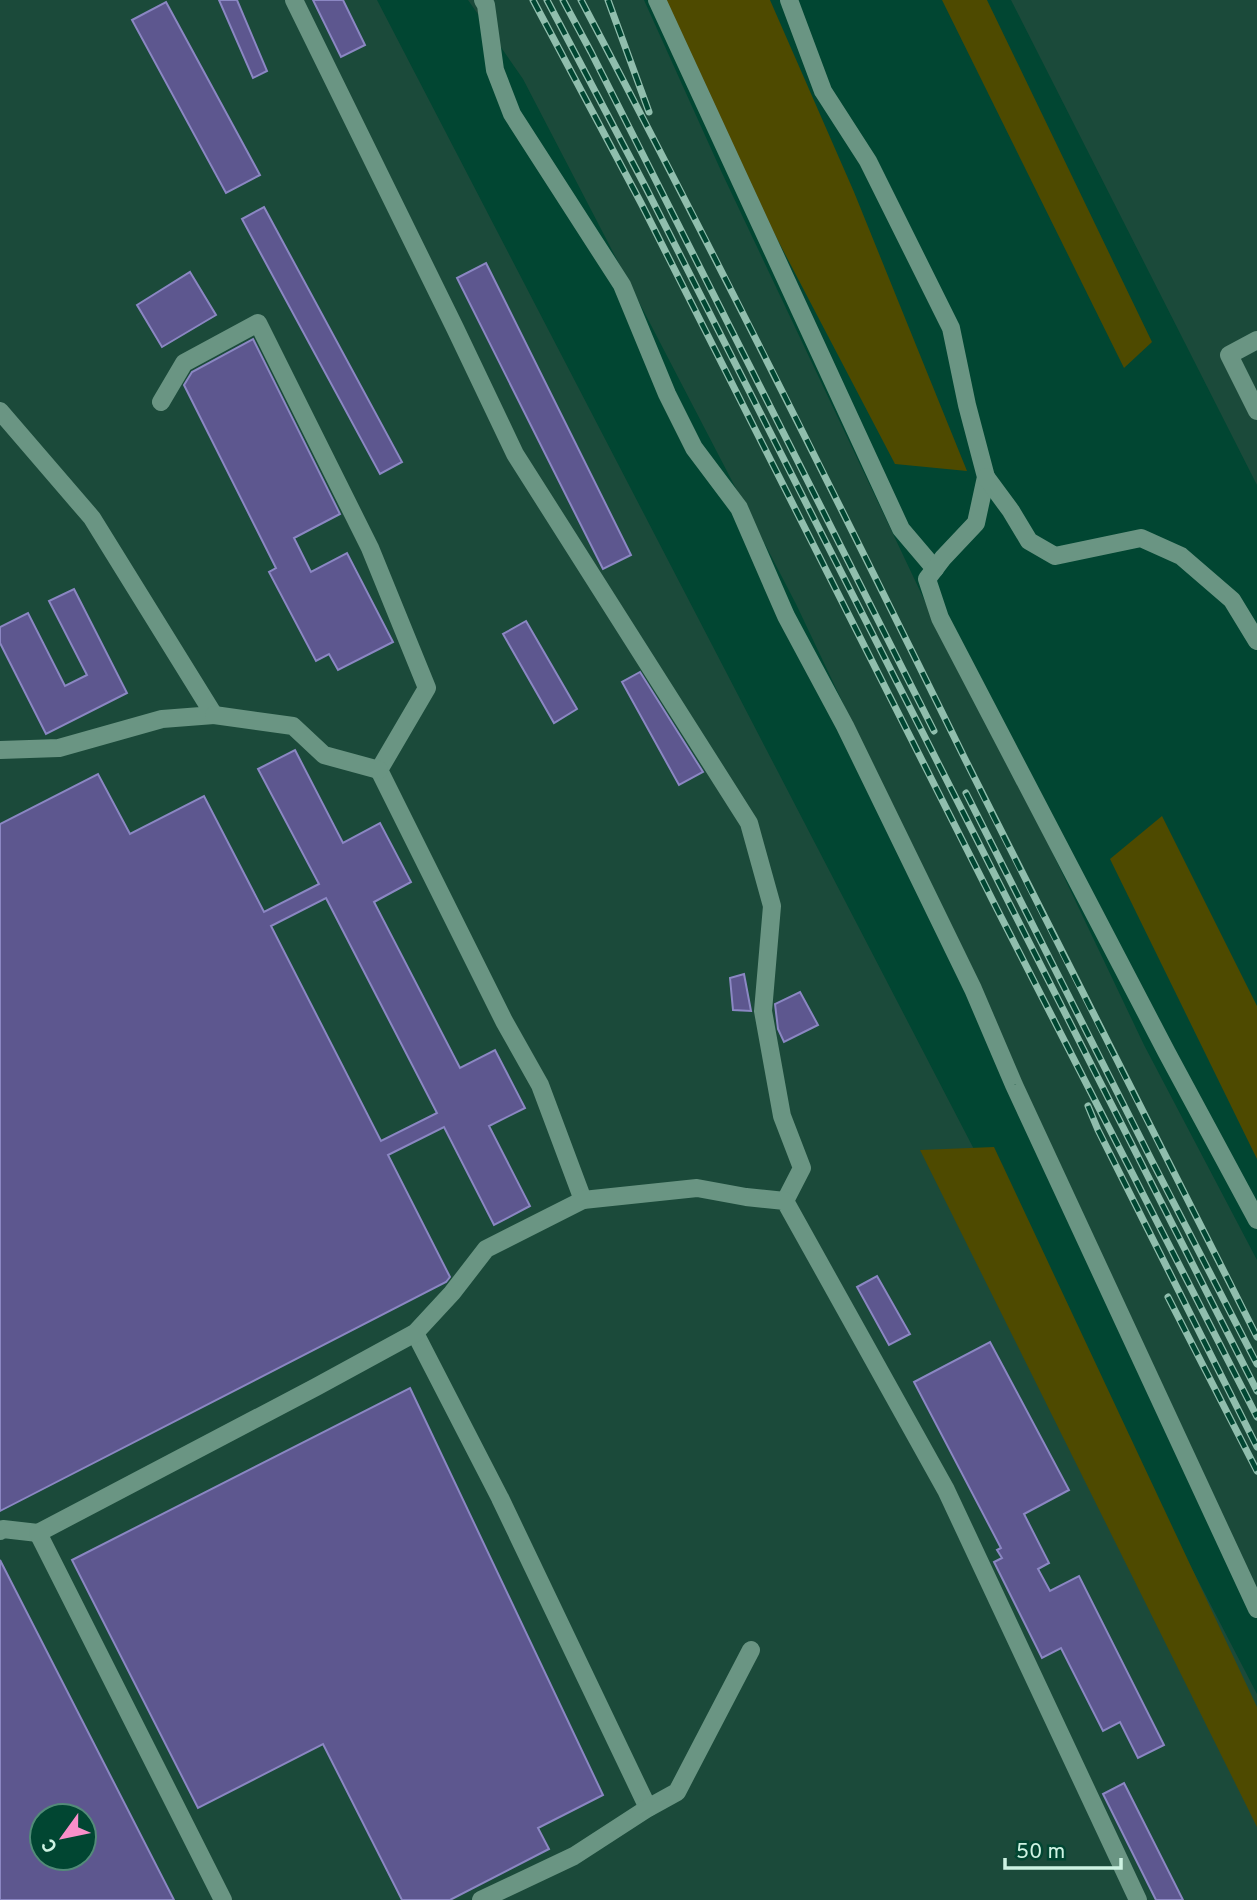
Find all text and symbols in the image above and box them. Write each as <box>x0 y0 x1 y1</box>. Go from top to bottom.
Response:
north arrow <box>28 1802 98 1872</box>
scale bar <box>1005 1826 1120 1870</box>
text: С <box>37 1834 64 1857</box>
text: 50 m <box>1016 1839 1065 1866</box>

